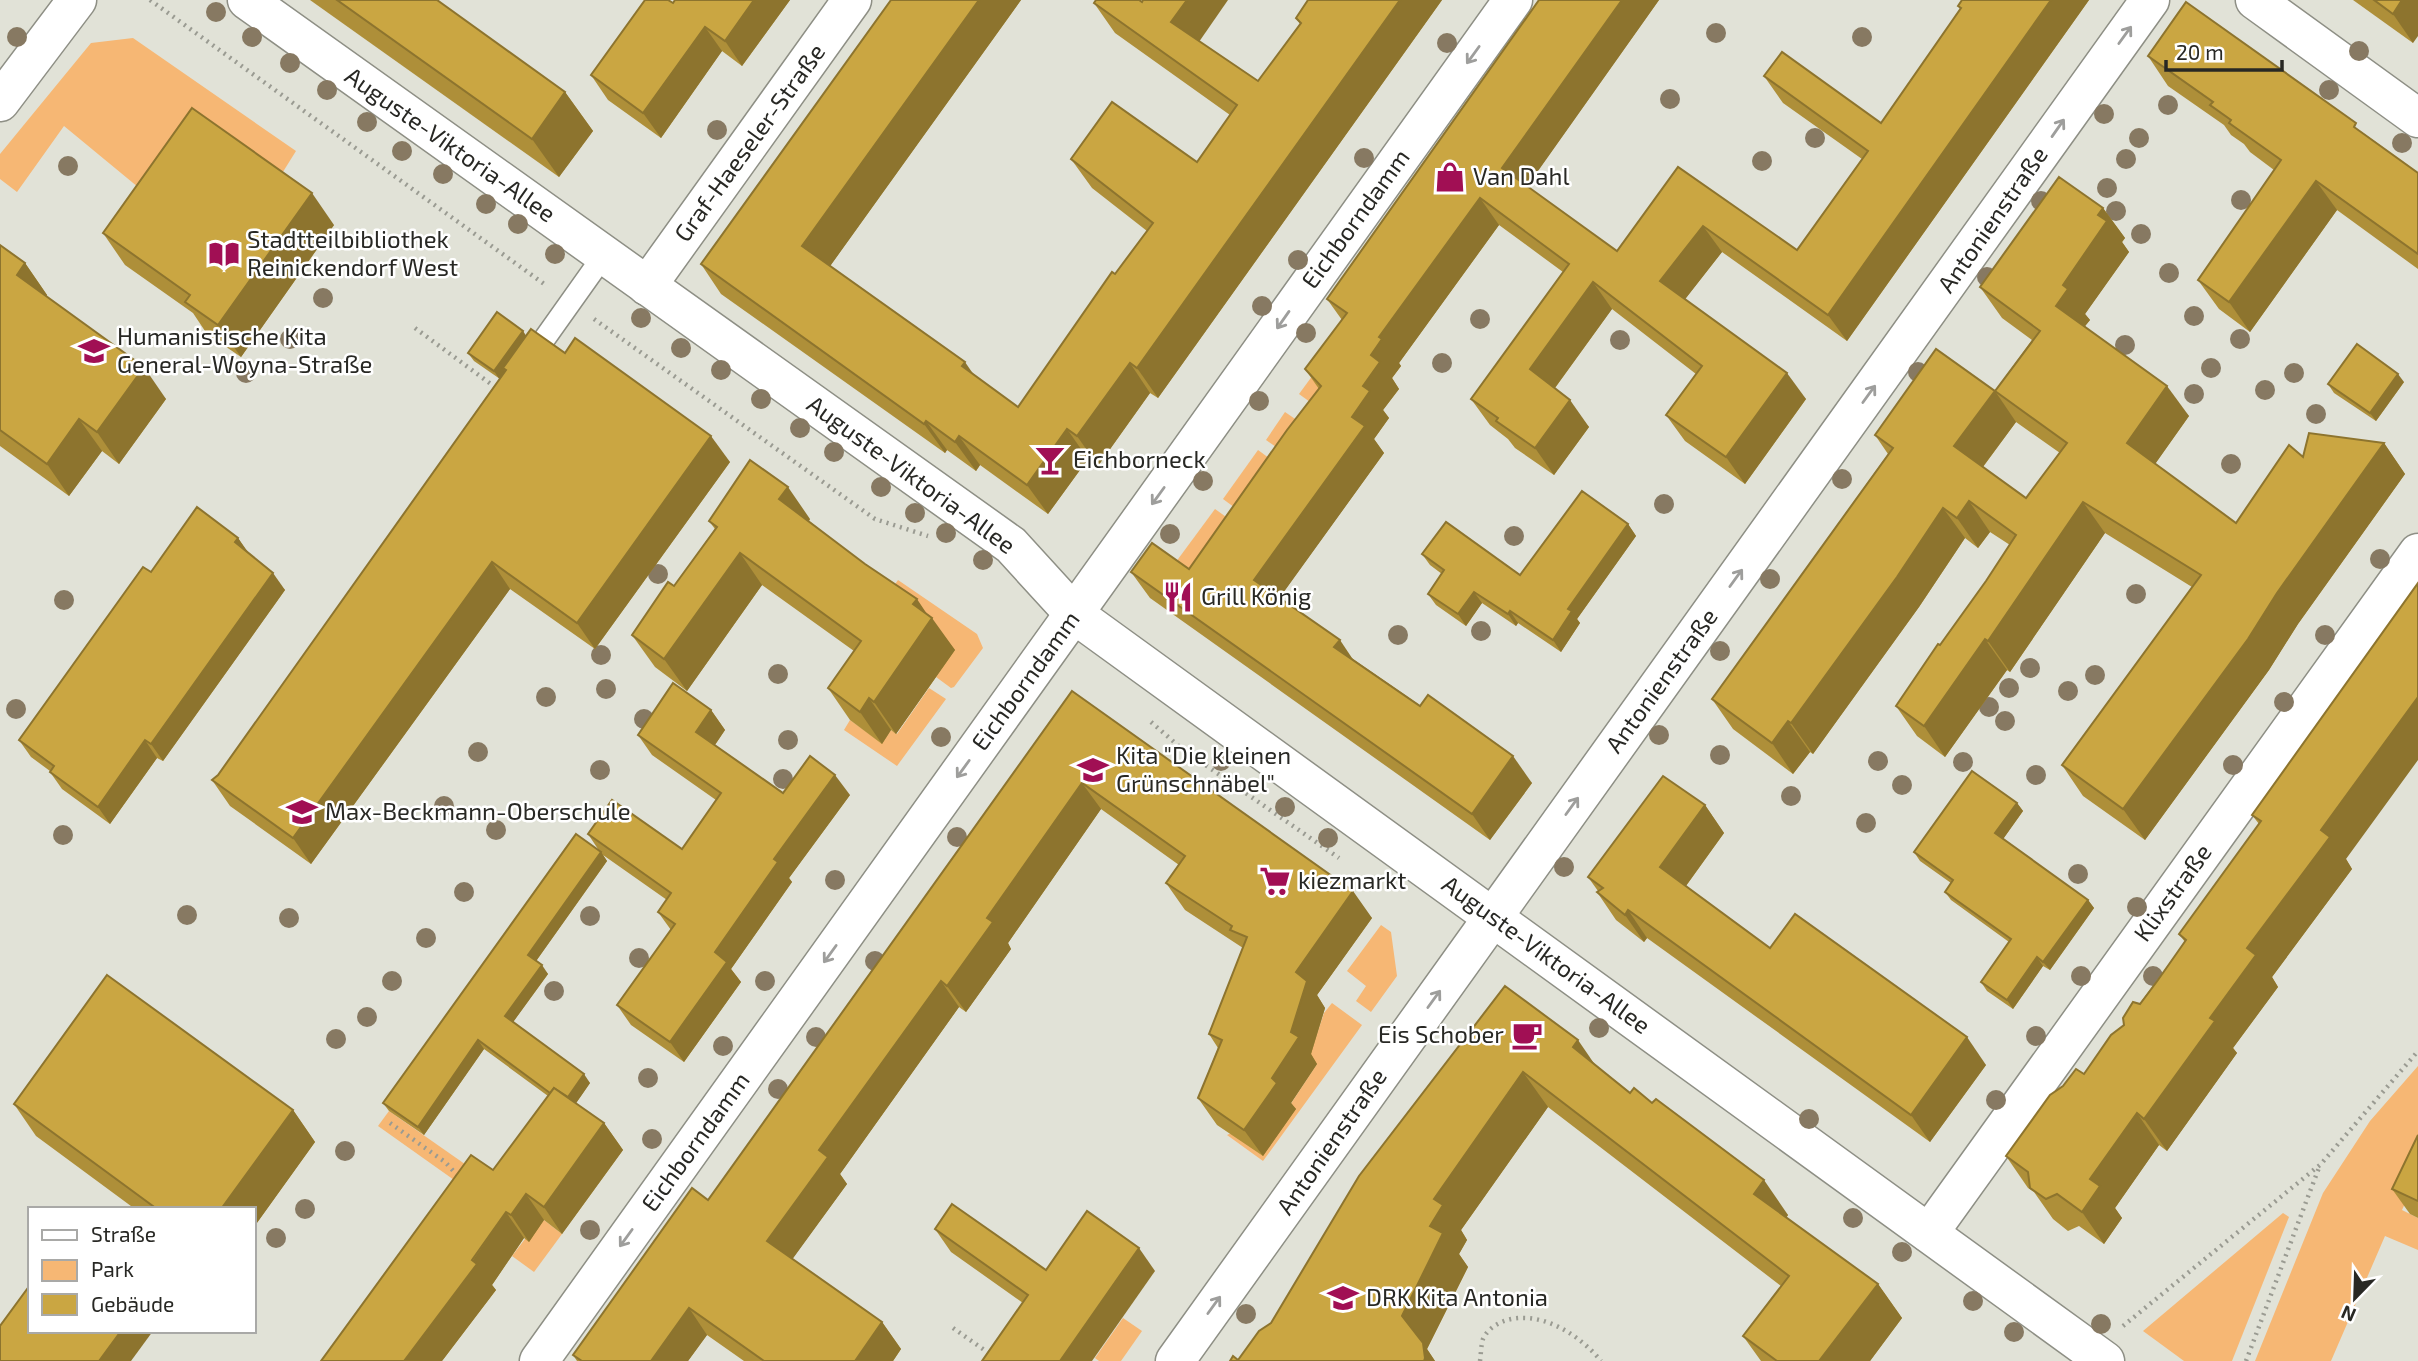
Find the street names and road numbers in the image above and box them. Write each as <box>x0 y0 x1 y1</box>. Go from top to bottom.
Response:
street label: Graf-Haeseler-Straße <box>667 37 830 247</box>
street label: Auguste-Viktoria-Allee <box>340 60 562 227</box>
street label: Antonienstraße <box>1931 141 2053 298</box>
street label: Eichborndamm <box>1295 143 1415 293</box>
street label: Auguste-Viktoria-Allee <box>802 389 1022 559</box>
street label: Antonienstraße <box>1599 602 1723 758</box>
street label: Eichborndamm <box>965 605 1085 755</box>
street label: Klixstraße <box>2127 838 2217 946</box>
street label: Auguste-Viktoria-Allee <box>1437 869 1657 1039</box>
street label: Antonienstraße <box>1270 1063 1392 1220</box>
street label: Eichborndamm <box>635 1066 755 1216</box>

